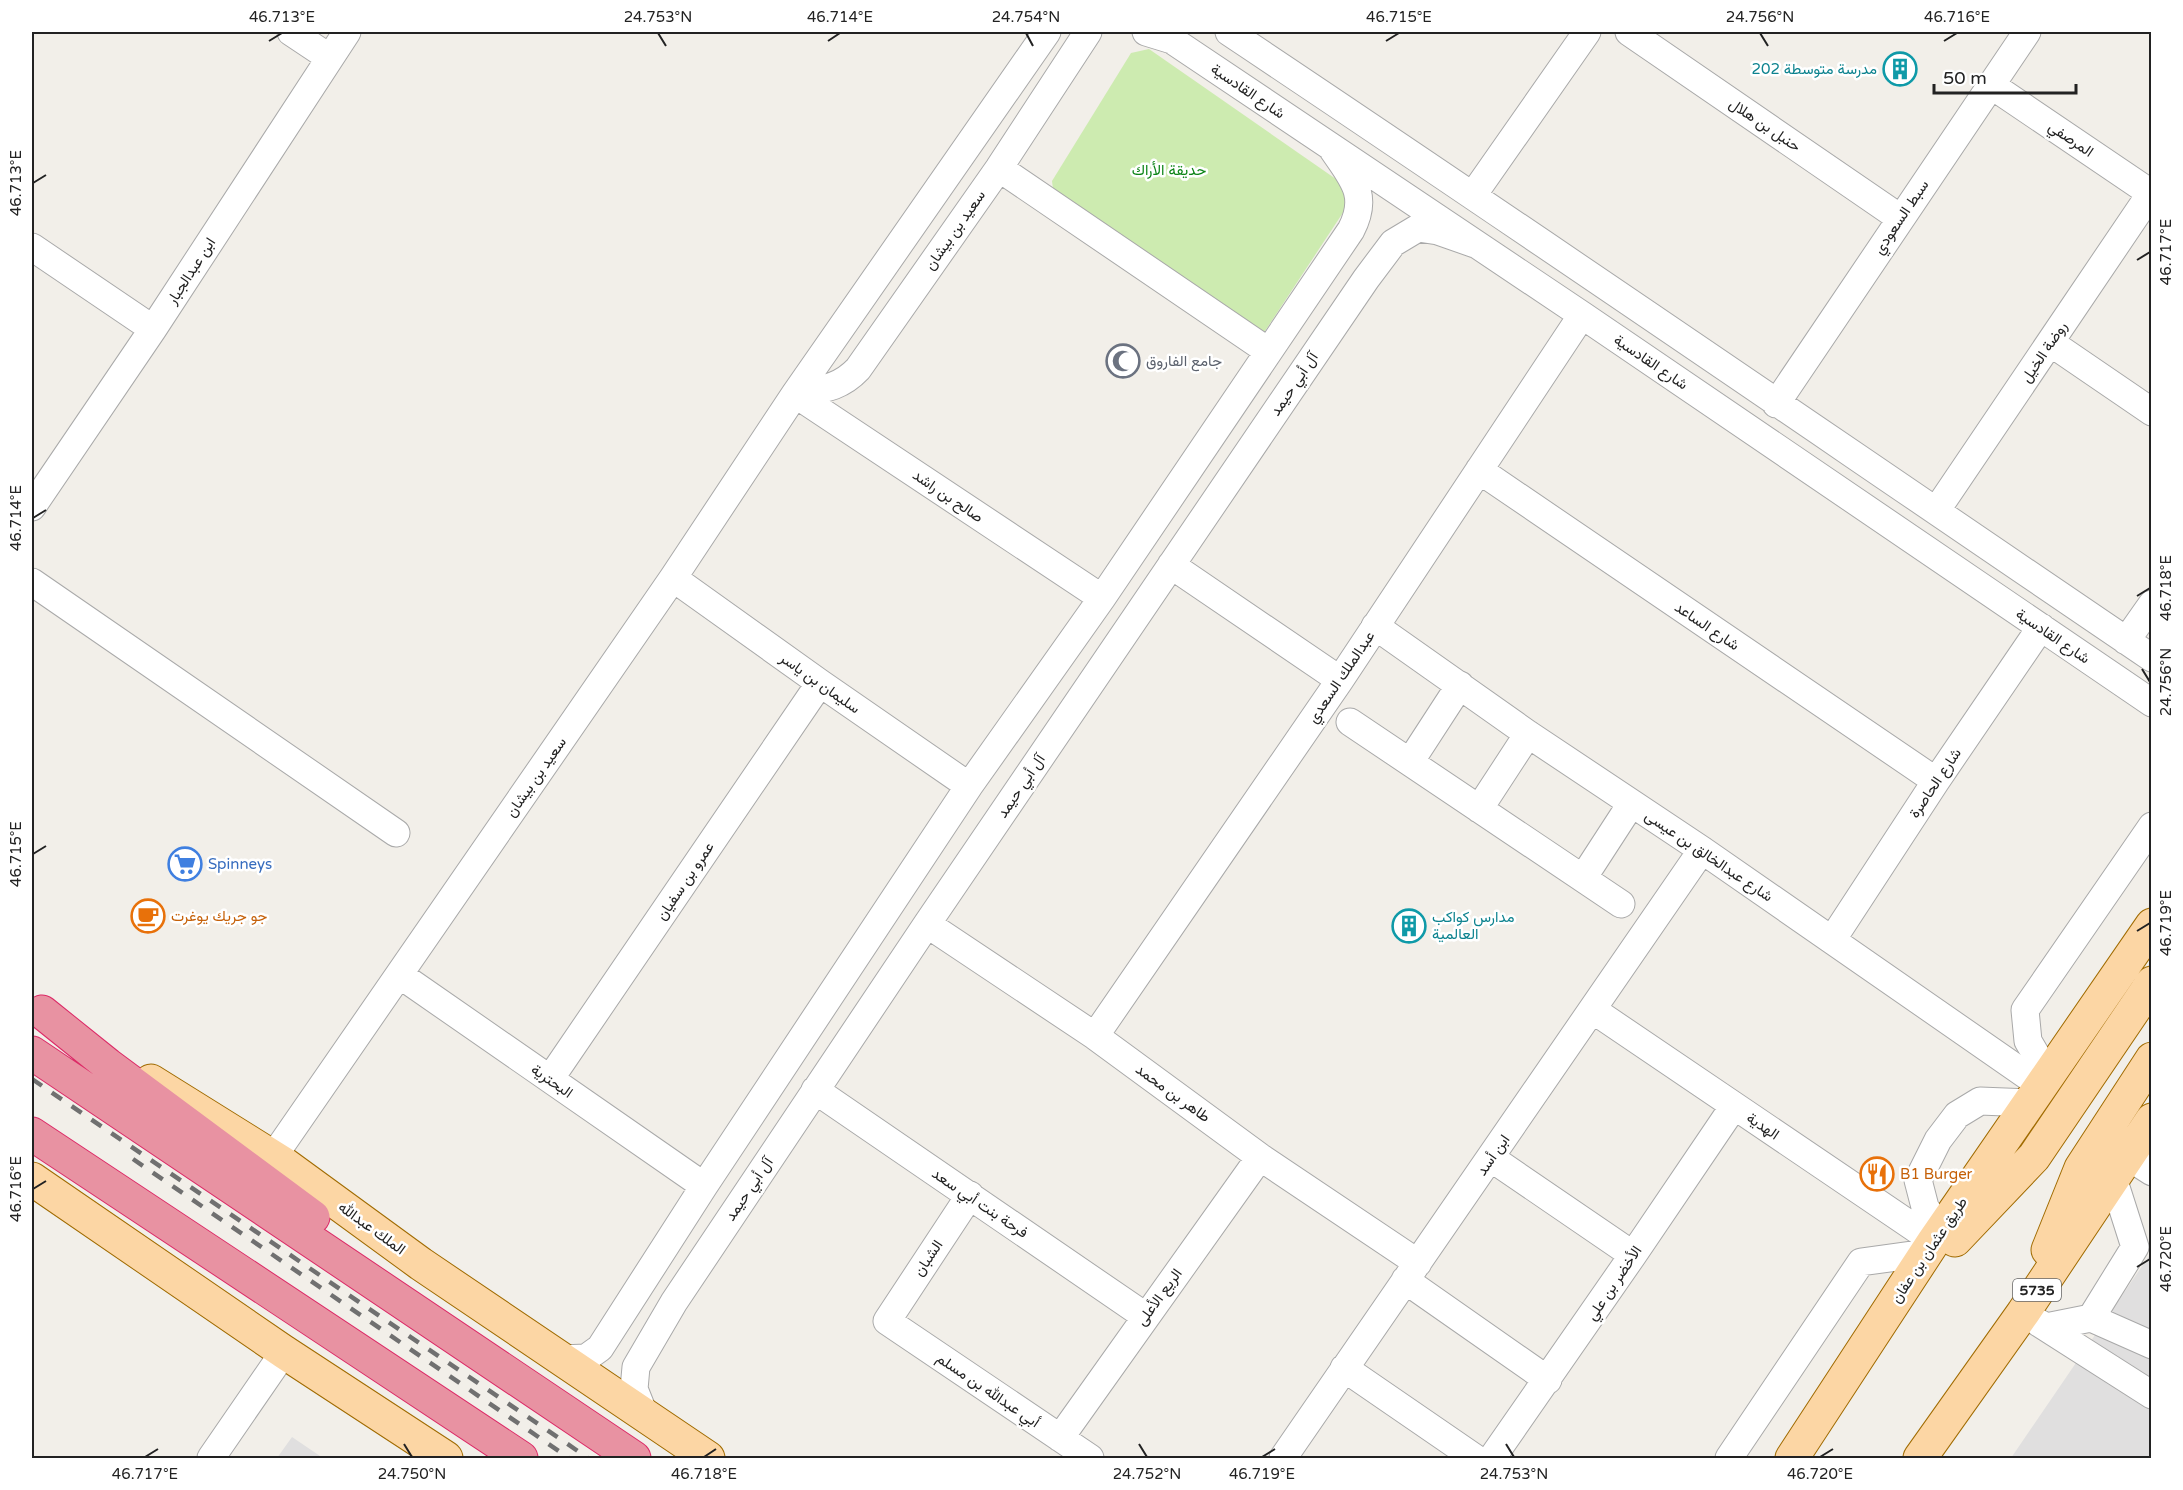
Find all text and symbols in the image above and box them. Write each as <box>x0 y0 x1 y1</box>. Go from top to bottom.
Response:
text: 46.713°E <box>249 8 315 26</box>
text: 24.753°N <box>624 8 692 26</box>
text: 46.714°E <box>807 8 873 26</box>
text: 24.754°N <box>992 8 1060 26</box>
text: 46.715°E <box>1366 8 1432 26</box>
text: 24.756°N <box>1726 8 1794 26</box>
text: 46.716°E <box>1924 8 1990 26</box>
building icon: مدرسة متوسطة 202 <box>1882 51 1918 87</box>
scale bar <box>1934 57 2076 95</box>
street label: شارع القادسية <box>1206 60 1289 124</box>
place label: مدرسة متوسطة 202 <box>1752 60 1877 78</box>
text: 50 m <box>1943 67 1987 89</box>
street label: حنبل بن هلال <box>1725 94 1804 156</box>
street label: المرصفي <box>2043 117 2097 164</box>
text: 46.713°E <box>7 150 25 216</box>
park label: حديقة الأراك <box>1132 161 1206 179</box>
street label: سبط السعودي <box>1870 176 1936 260</box>
street label: سعيد بن بيشان <box>921 186 990 274</box>
text: 46.717°E <box>2157 219 2175 285</box>
street label: ابن عبدالجبار <box>162 234 220 309</box>
street label: روضة الخيل <box>2017 318 2071 386</box>
street label: شارع القادسية <box>1609 331 1692 395</box>
mosque icon: جامع الفاروق <box>1105 343 1141 379</box>
street label: آل أبي حيمد <box>1266 347 1326 422</box>
place label: جامع الفاروق <box>1146 352 1222 372</box>
street label: صالح بن راشد <box>908 466 987 528</box>
text: 46.714°E <box>7 485 25 551</box>
text: 46.718°E <box>2157 555 2175 621</box>
street label: شارع الساعد <box>1670 598 1743 656</box>
street label: شارع القادسية <box>2011 605 2094 669</box>
street label: عبدالملك السعدي <box>1304 627 1382 729</box>
street label: سليمان بن ياسر <box>775 648 864 718</box>
text: 24.756°N <box>2157 648 2175 716</box>
street label: سعيد بن بيشان <box>502 733 571 821</box>
street label: شارع الحاصرة <box>1905 745 1967 822</box>
street label: آل أبي حيمد <box>993 749 1053 824</box>
street label: شارع عبدالخالق بن عيسى <box>1641 806 1776 907</box>
text: 46.715°E <box>7 821 25 887</box>
street label: عمرو بن سفيان <box>652 838 719 924</box>
supermarket icon: Spinneys <box>167 846 203 882</box>
place label: Spinneys <box>208 855 272 873</box>
text: 46.719°E <box>2157 890 2175 956</box>
cafe icon: جو جريك يوغرت <box>130 898 166 934</box>
place label: جو جريك يوغرت <box>171 907 267 925</box>
building icon: مدارس كواكب العالمية <box>1391 908 1427 944</box>
place label: مدارس كواكب العالمية <box>1432 908 1514 943</box>
street label: البحترية <box>528 1060 576 1102</box>
street label: طاهر بن محمد <box>1132 1060 1214 1127</box>
street label: الهدية <box>1743 1109 1783 1143</box>
street label: ابن أسد <box>1472 1131 1514 1180</box>
street label: آل أبي حيمد <box>721 1152 781 1227</box>
text: 46.716°E <box>7 1156 25 1222</box>
restaurant icon: B1 Burger <box>1859 1156 1895 1192</box>
street label: فرحة بنت أبي سعد <box>926 1164 1032 1245</box>
place label: B1 Burger <box>1900 1165 1973 1183</box>
street label: طريق عثمان بن عفان <box>1887 1193 1972 1307</box>
street label: الملك عبدالله <box>335 1198 409 1258</box>
text: 46.720°E <box>2157 1226 2175 1292</box>
street label: الشبان <box>909 1236 947 1280</box>
street label: الأخضر بن علي <box>1582 1242 1649 1326</box>
street label: الريع الأعلى <box>1132 1265 1187 1330</box>
road number: 5735 <box>2013 1279 2061 1301</box>
street label: أبي عبدالله بن مسلم <box>931 1349 1044 1435</box>
text: 46.717°E <box>112 1465 178 1483</box>
text: 24.750°N <box>378 1465 446 1483</box>
text: 46.718°E <box>671 1465 737 1483</box>
text: 24.752°N <box>1113 1465 1181 1483</box>
text: 46.719°E <box>1229 1465 1295 1483</box>
text: 24.753°N <box>1480 1465 1548 1483</box>
text: 46.720°E <box>1787 1465 1853 1483</box>

